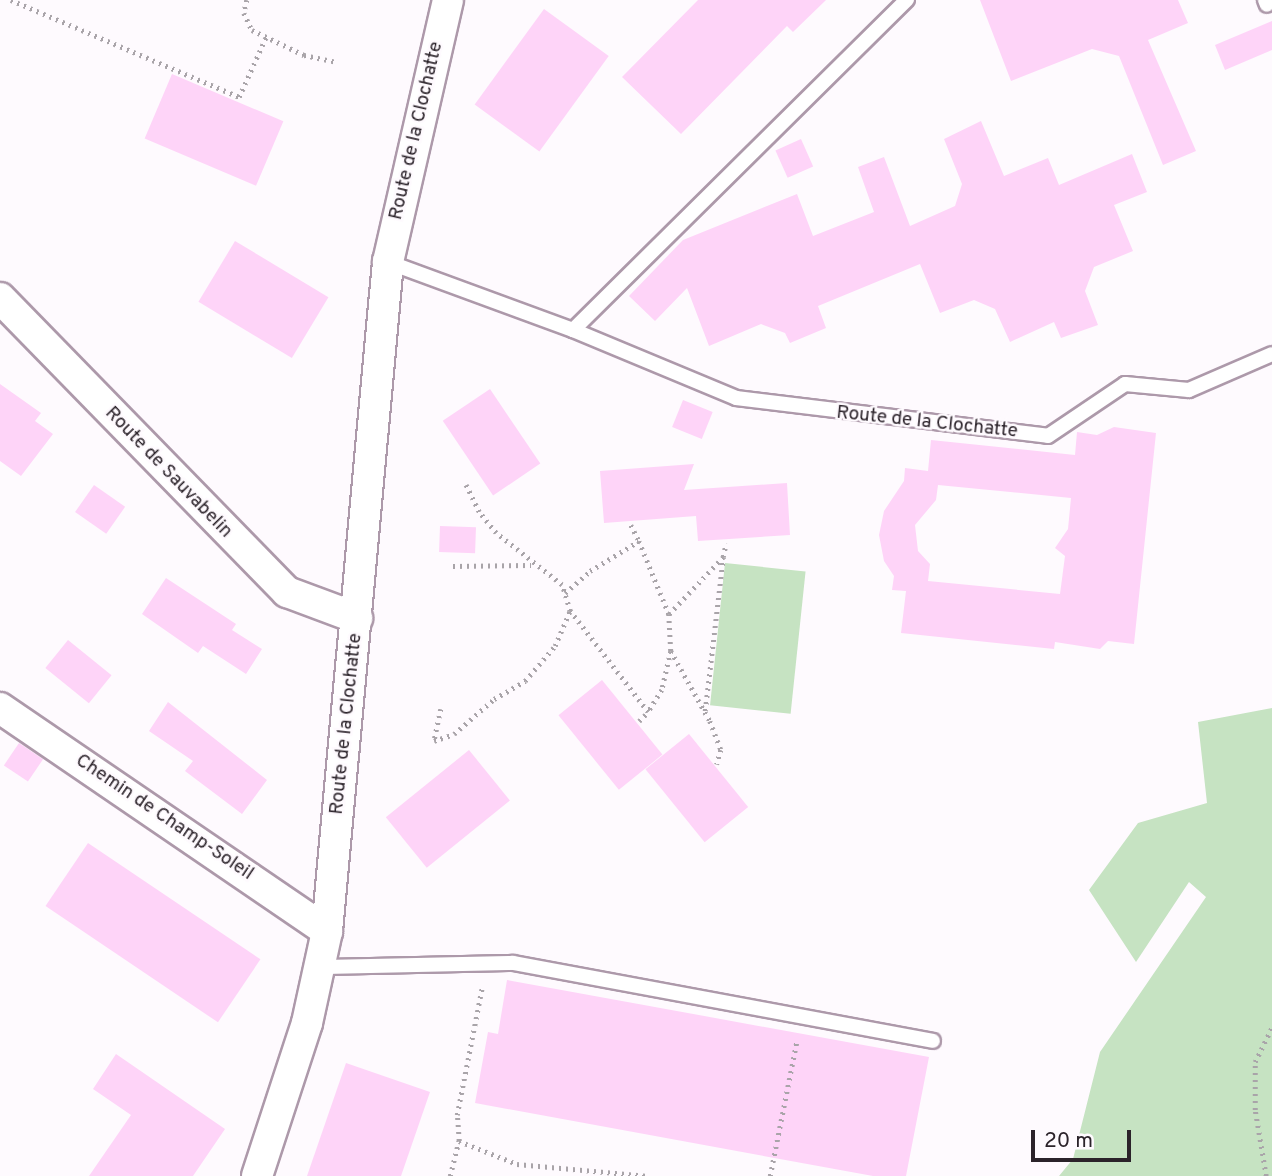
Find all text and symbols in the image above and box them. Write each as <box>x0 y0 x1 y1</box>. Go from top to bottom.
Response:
street label: Route de la Clochatte <box>385 40 449 222</box>
street label: Route de la Clochatte <box>835 402 1019 444</box>
street label: Route de Sauvabelin <box>99 403 237 543</box>
street label: Route de la Clochatte <box>326 632 368 816</box>
street label: Chemin de Champ-Soleil <box>71 750 257 886</box>
scale bar <box>1034 1116 1134 1160</box>
text: 20 m <box>1044 1128 1093 1155</box>

